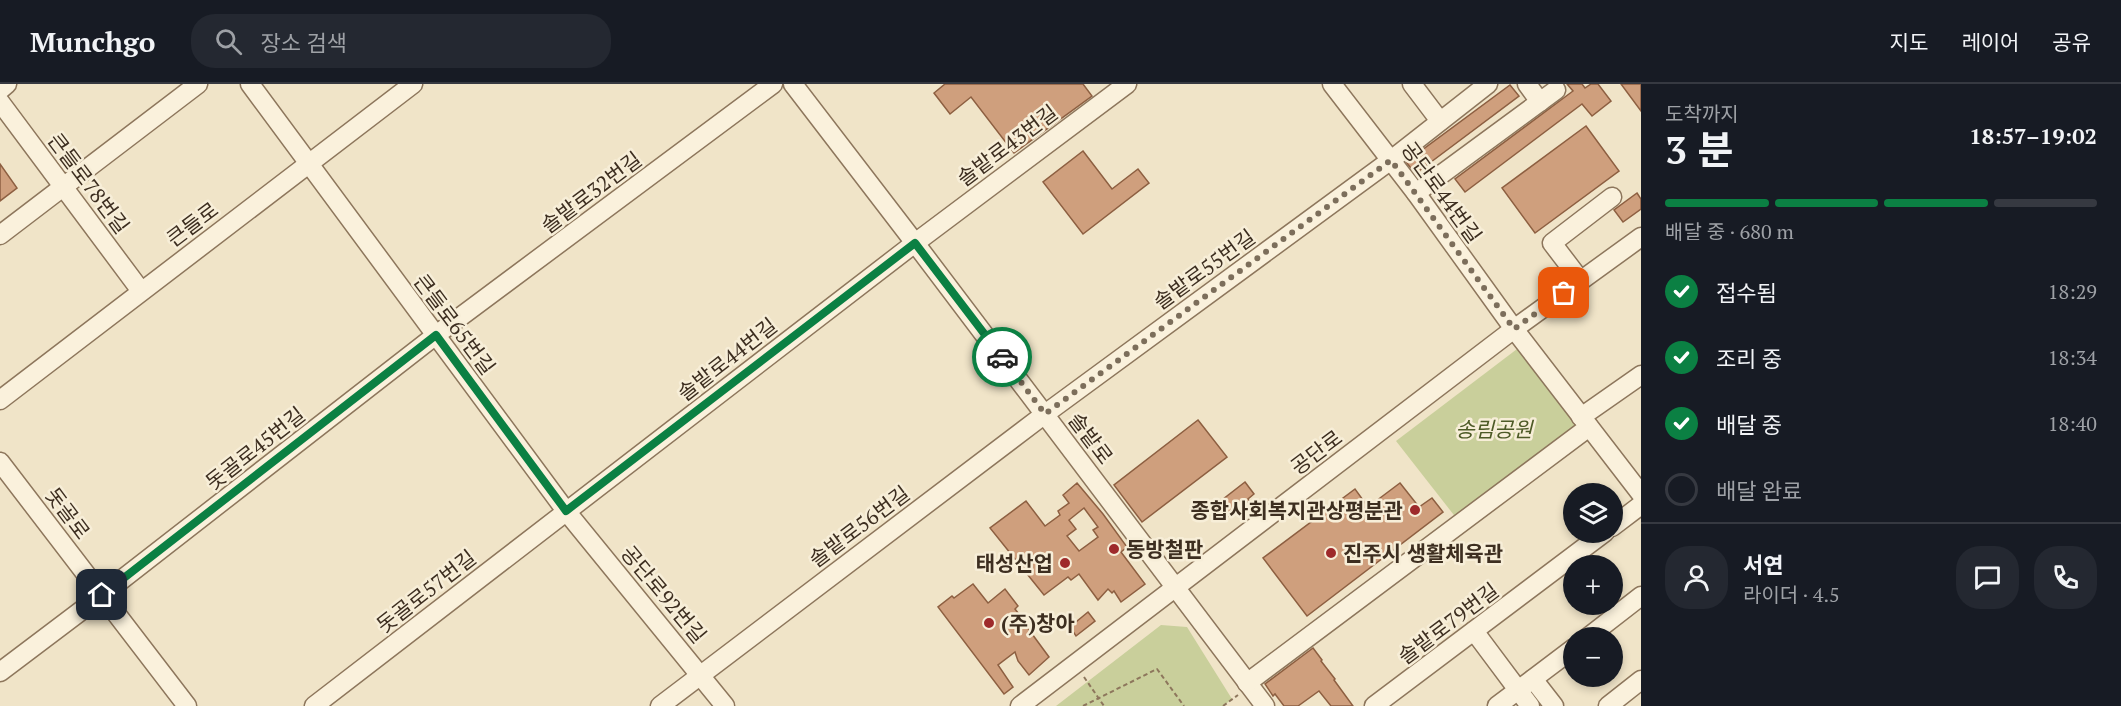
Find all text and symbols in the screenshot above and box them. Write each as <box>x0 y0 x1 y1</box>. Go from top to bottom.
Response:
search box <box>191 14 611 68</box>
text: Munchgo <box>30 23 155 60</box>
icon: search <box>212 25 245 58</box>
text: 장소 검색 <box>260 28 347 57</box>
text: 지도 <box>1890 28 1928 56</box>
text: 레이어 <box>1961 28 2019 56</box>
text: 공유 <box>2052 28 2091 56</box>
street label: 솔밭로43번길 <box>951 98 1063 192</box>
text: 도착까지 <box>1665 100 1739 127</box>
text: 18:57–19:02 <box>1969 121 2097 150</box>
text: 3 분 <box>1665 123 1733 175</box>
street label: 큰들로78번길 <box>42 127 136 239</box>
street label: 공단로44번길 <box>1396 136 1488 248</box>
street label: 솔밭로32번길 <box>535 145 647 239</box>
street label: 큰들로 <box>160 195 224 253</box>
text: 배달 중 · 680 m <box>1665 218 1794 245</box>
street label: 솔밭로55번길 <box>1148 223 1260 315</box>
pin <box>1538 267 1589 318</box>
street label: 큰들로65번길 <box>408 268 502 380</box>
icon: check <box>1665 275 1698 308</box>
icon: bag <box>1547 276 1580 309</box>
text: 접수됨 <box>1716 278 1777 307</box>
text: 18:29 <box>2048 278 2097 305</box>
street label: 솔밭로44번길 <box>671 311 783 407</box>
courier <box>972 327 1032 387</box>
icon: car <box>986 341 1019 374</box>
icon: check <box>1665 341 1698 374</box>
text: 조리 중 <box>1716 344 1782 373</box>
text: 18:34 <box>2048 344 2097 371</box>
street label: 돗골로45번길 <box>199 400 311 496</box>
street label: 솔밭로 <box>1062 406 1120 470</box>
icon: check <box>1665 407 1698 440</box>
text: 배달 중 <box>1716 410 1782 439</box>
text: 18:40 <box>2048 410 2097 437</box>
park label: 송림공원 <box>1455 415 1534 443</box>
street label: 공단로 <box>1284 423 1348 481</box>
text: 배달 완료 <box>1716 476 1802 505</box>
street label: 솔밭로56번길 <box>803 479 915 573</box>
street label: 돗골로 <box>39 481 97 545</box>
map controls <box>1563 483 1623 687</box>
button: layers <box>1563 483 1623 543</box>
place label: 종합사회복지관상평분관 <box>1190 496 1403 524</box>
marker: 종합사회복지관상평분관 <box>1408 503 1422 517</box>
place label: 동방철판 <box>1126 535 1203 563</box>
street label: 공단로92번길 <box>615 539 713 649</box>
place label: 진주시 생활체육관 <box>1343 539 1503 567</box>
marker: 동방철판 <box>1107 542 1121 556</box>
street label: 돗골로57번길 <box>370 543 482 639</box>
marker: 진주시 생활체육관 <box>1324 546 1338 560</box>
button: person <box>1665 546 1728 609</box>
button: chat <box>1956 546 2019 609</box>
button: phone <box>2034 546 2097 609</box>
place label: 태성산업 <box>976 549 1053 577</box>
text: 서연 <box>1743 550 1783 579</box>
button: + <box>1563 555 1623 615</box>
marker: 태성산업 <box>1058 556 1072 570</box>
pin <box>76 569 127 620</box>
street label: 솔밭로79번길 <box>1392 576 1504 670</box>
icon: home <box>85 578 118 611</box>
text: 라이더 · 4.5 <box>1743 581 1840 608</box>
place label: (주)창아 <box>1001 609 1075 637</box>
marker: (주)창아 <box>982 616 996 630</box>
button: − <box>1563 627 1623 687</box>

